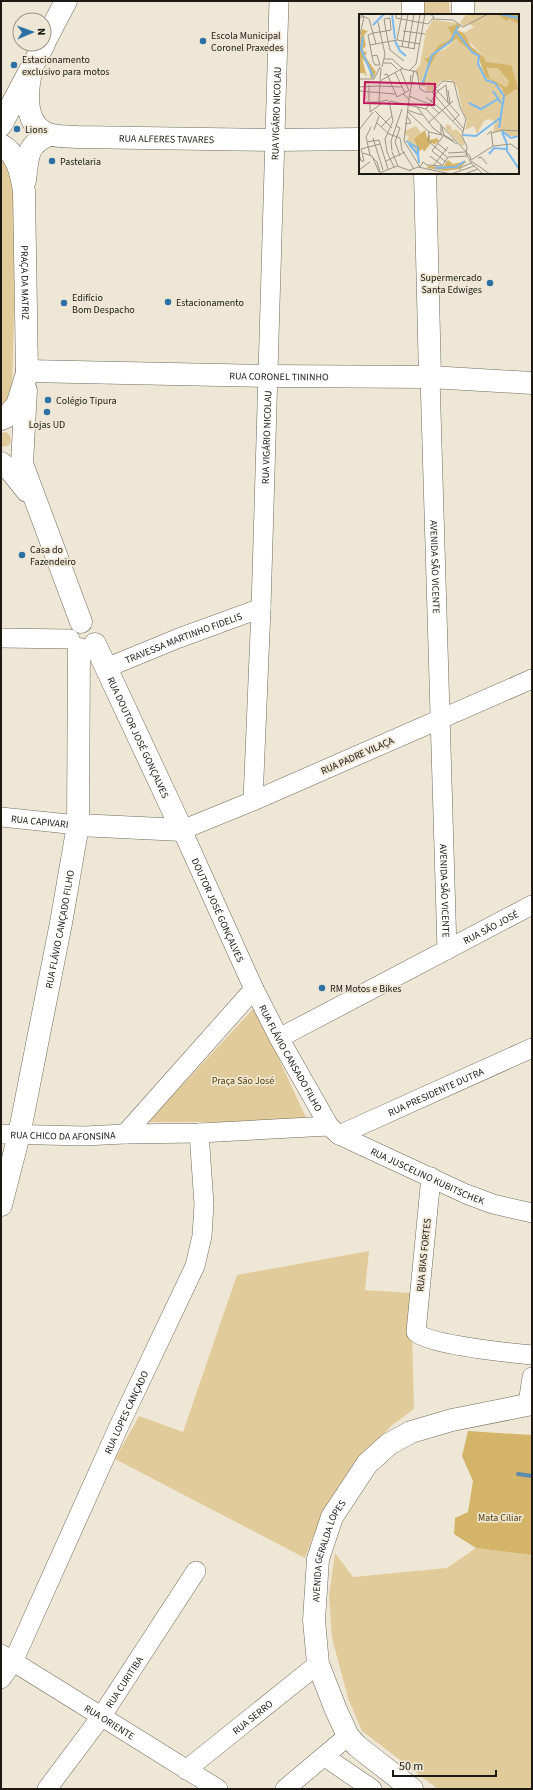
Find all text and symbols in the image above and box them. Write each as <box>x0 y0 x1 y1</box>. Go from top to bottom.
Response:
north arrow <box>12 12 52 52</box>
inset map <box>359 14 519 174</box>
text: N <box>34 28 49 36</box>
place label: Escola Municipal Coronel Praxedes <box>211 29 284 55</box>
marker: Escola Municipal Coronel Praxedes <box>198 36 208 46</box>
place label: Estacionamento exclusivo para motos <box>22 53 110 79</box>
marker: Estacionamento exclusivo para motos <box>9 60 19 70</box>
street label: RUA VIGÁRIO NICOLAU <box>268 66 285 160</box>
place label: Lions <box>25 123 47 137</box>
marker: Lions <box>12 124 22 134</box>
street label: RUA ALFERES TAVARES <box>119 132 214 147</box>
place label: Pastelaria <box>60 155 101 169</box>
marker: Pastelaria <box>47 156 57 166</box>
street label: PRAÇA DA MATRIZ <box>17 245 32 320</box>
place label: Supermercado Santa Edwiges <box>420 271 482 297</box>
marker: Supermercado Santa Edwiges <box>485 278 495 288</box>
place label: Edifício Bom Despacho <box>72 291 135 317</box>
place label: Estacionamento <box>176 296 244 310</box>
marker: Estacionamento <box>163 297 173 307</box>
marker: Edifício Bom Despacho <box>59 298 69 308</box>
street label: RUA CORONEL TININHO <box>229 369 329 384</box>
street label: RUA VIGÁRIO NICOLAU <box>259 390 275 484</box>
place label: Colégio Tipura <box>56 394 117 408</box>
marker: Colégio Tipura <box>43 395 53 405</box>
marker: Lojas UD <box>42 407 52 417</box>
place label: Lojas UD <box>29 418 65 432</box>
street label: AVENIDA SÃO VICENTE <box>426 520 443 614</box>
place label: Casa do Fazendeiro <box>30 543 76 569</box>
marker: Casa do Fazendeiro <box>17 550 27 560</box>
street label: TRAVESSA MARTINHO FIDELIS <box>123 610 244 668</box>
street label: RUA DOUTOR JOSÉ GONÇALVES <box>103 675 172 801</box>
street label: RUA PADRE VILAÇA <box>319 733 397 778</box>
street label: RUA CAPIVARI <box>10 812 69 832</box>
street label: AVENIDA SÃO VICENTE <box>436 844 453 938</box>
street label: DOUTOR JOSÉ GONÇALVES <box>188 856 247 965</box>
street label: RUA FLÁVIO CANÇADO FILHO <box>42 869 78 990</box>
street label: RUA SÃO JOSÉ <box>461 907 521 948</box>
place label: RM Motos e Bikes <box>330 982 402 996</box>
marker: RM Motos e Bikes <box>317 983 327 993</box>
street label: RUA FLÁVIO CANSADO FILHO <box>255 1003 325 1115</box>
street label: RUA PRESIDENTE DUTRA <box>386 1064 487 1120</box>
park label: Praça São José <box>212 1074 274 1088</box>
street label: RUA CHICO DA AFONSINA <box>10 1128 116 1144</box>
street label: RUA JUSCELINO KUBITSCHEK <box>368 1145 487 1208</box>
street label: RUA BIAS FORTES <box>413 1218 435 1292</box>
street label: RUA LOPES CANÇADO <box>101 1368 152 1456</box>
street label: AVENIDA GERALDA LOPES <box>309 1497 349 1602</box>
park label: Mata Ciliar <box>478 1511 523 1525</box>
street label: RUA CURITIBA <box>103 1653 147 1711</box>
street label: RUA SERRO <box>230 1697 276 1738</box>
street label: RUA ORIENTE <box>81 1702 137 1743</box>
scale bar <box>393 1752 496 1778</box>
text: 50 m <box>399 1758 423 1775</box>

